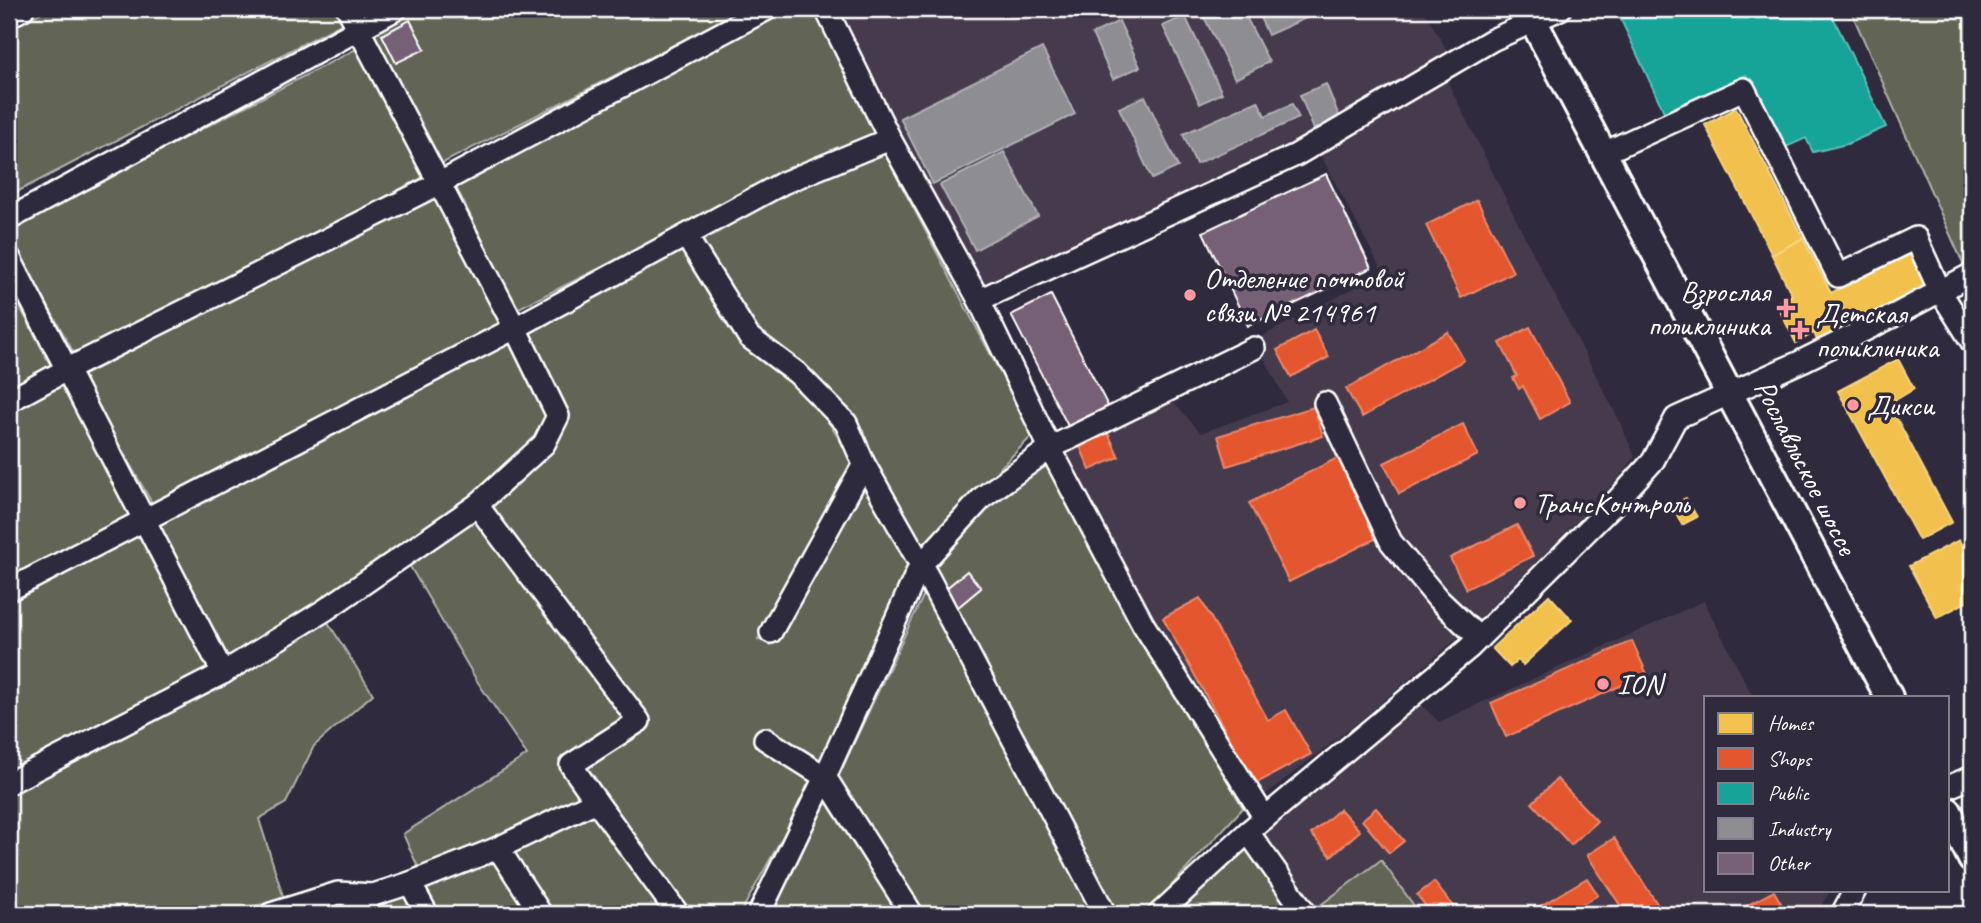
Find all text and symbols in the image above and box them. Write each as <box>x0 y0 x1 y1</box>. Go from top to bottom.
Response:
place label: Отделение почтовой связи № 214961 <box>1204 259 1405 331</box>
place label: Взрослая поликлиника <box>1648 272 1773 344</box>
marker: Отделение почтовой связи № 214961 <box>1182 287 1198 303</box>
place label: Детская поликлиника <box>1816 294 1940 366</box>
marker: Взрослая поликлиника <box>1776 298 1796 318</box>
marker: Детская поликлиника <box>1790 320 1810 340</box>
street label: Рославльское шоссе <box>1746 373 1867 563</box>
place label: Дикси <box>1867 386 1936 424</box>
marker: Дикси <box>1845 397 1861 413</box>
place label: ТрансКонтроль <box>1534 484 1691 522</box>
marker: ТрансКонтроль <box>1512 495 1528 511</box>
place label: ION <box>1617 665 1667 703</box>
marker: ION <box>1595 676 1611 692</box>
legend <box>1704 696 1950 892</box>
text: Homes <box>1768 710 1815 736</box>
text: Shops <box>1768 746 1813 772</box>
text: Public <box>1768 780 1810 806</box>
text: Industry <box>1768 816 1832 842</box>
text: Other <box>1768 850 1811 876</box>

